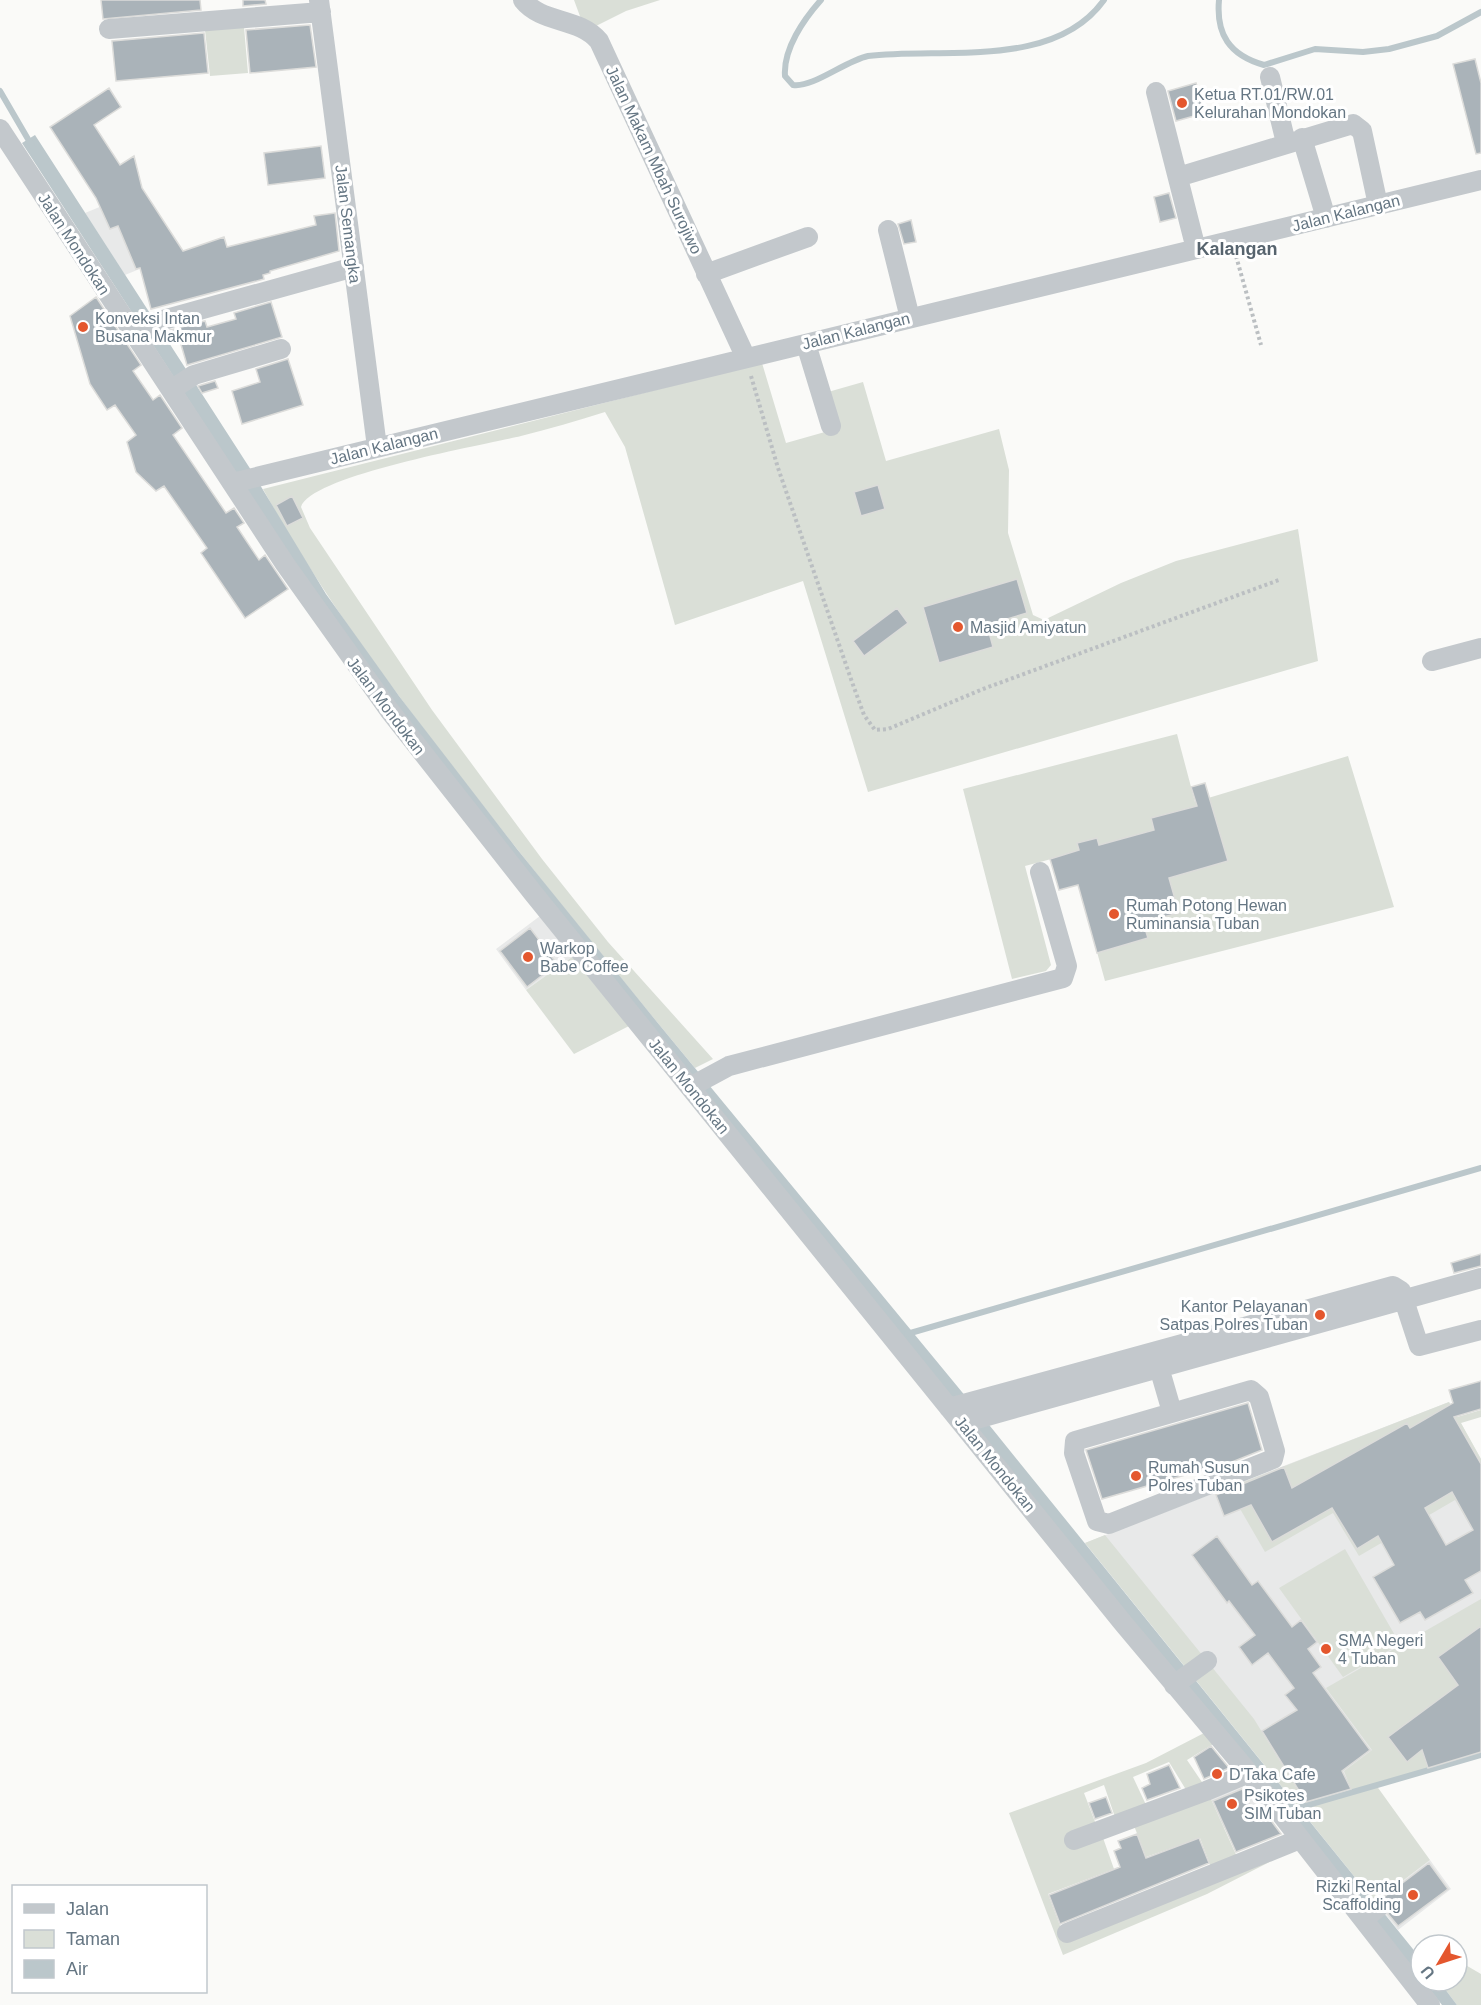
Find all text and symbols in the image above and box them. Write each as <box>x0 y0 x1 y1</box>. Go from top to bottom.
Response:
street label: Jalan Makam Mbah Surojiwo <box>603 63 705 257</box>
place label: Ketua RT.01/RW.01 Kelurahan Mondokan <box>1194 86 1346 121</box>
marker: Ketua RT.01/RW.01 Kelurahan Mondokan <box>1175 96 1189 110</box>
street label: Jalan Semangka <box>332 164 364 284</box>
street label: Jalan Mondokan <box>35 190 113 298</box>
street label: Jalan Kalangan <box>1290 191 1402 235</box>
district label: Kalangan <box>1196 239 1278 259</box>
street label: Jalan Kalangan <box>800 309 912 353</box>
place label: Konveksi Intan Busana Makmur <box>95 310 212 345</box>
marker: Konveksi Intan Busana Makmur <box>76 320 90 334</box>
street label: Jalan Kalangan <box>328 424 440 468</box>
place label: Masjid Amiyatun <box>970 619 1087 636</box>
marker: Masjid Amiyatun <box>951 620 965 634</box>
street label: Jalan Mondokan <box>344 654 428 758</box>
place label: Rumah Potong Hewan Ruminansia Tuban <box>1126 897 1287 932</box>
marker: Rumah Potong Hewan Ruminansia Tuban <box>1107 907 1121 921</box>
place label: Warkop Babe Coffee <box>540 940 629 975</box>
marker: Warkop Babe Coffee <box>521 950 535 964</box>
street label: Jalan Mondokan <box>645 1035 733 1137</box>
place label: Kantor Pelayanan Satpas Polres Tuban <box>1159 1298 1308 1333</box>
marker: Kantor Pelayanan Satpas Polres Tuban <box>1313 1308 1327 1322</box>
street label: Jalan Mondokan <box>951 1413 1039 1515</box>
place label: Rumah Susun Polres Tuban <box>1148 1459 1249 1494</box>
marker: Rumah Susun Polres Tuban <box>1129 1469 1143 1483</box>
place label: SMA Negeri 4 Tuban <box>1338 1632 1423 1667</box>
marker: SMA Negeri 4 Tuban <box>1319 1642 1333 1656</box>
place label: D'Taka Cafe <box>1229 1766 1316 1783</box>
marker: D'Taka Cafe <box>1210 1767 1224 1781</box>
place label: Psikotes SIM Tuban <box>1244 1787 1321 1822</box>
marker: Psikotes SIM Tuban <box>1225 1797 1239 1811</box>
place label: Rizki Rental Scaffolding <box>1316 1878 1401 1913</box>
legend <box>12 1885 207 1993</box>
marker: Rizki Rental Scaffolding <box>1406 1888 1420 1902</box>
text: Jalan <box>66 1899 109 1919</box>
text: Taman <box>66 1929 120 1949</box>
north arrow <box>1409 1933 1469 1993</box>
text: Air <box>66 1959 88 1979</box>
text: U <box>1417 1962 1438 1982</box>

